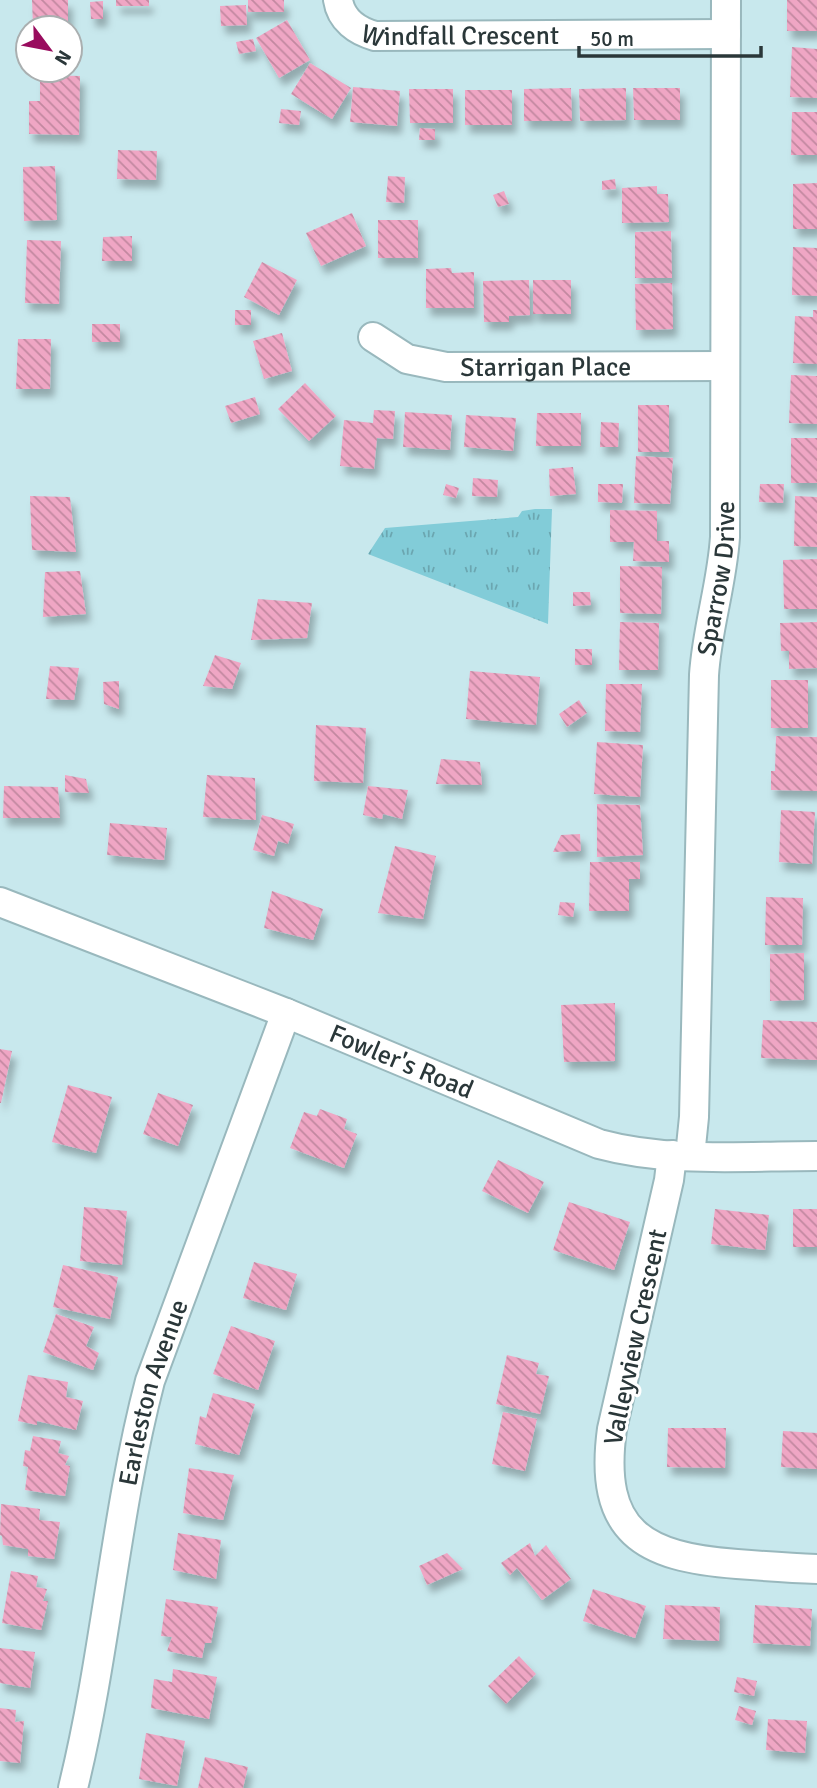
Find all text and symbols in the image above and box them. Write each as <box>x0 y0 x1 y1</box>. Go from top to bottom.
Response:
north arrow <box>14 14 84 84</box>
scale bar <box>579 14 761 58</box>
street label: Windfall Crescent <box>357 18 559 55</box>
text: 50 m <box>590 26 634 52</box>
text: N <box>49 46 76 69</box>
street label: Starrigan Place <box>460 351 631 384</box>
street label: Sparrow Drive <box>691 501 742 658</box>
street label: Fowler's Road <box>324 1018 478 1107</box>
street label: Valleyview Crescent <box>597 1226 675 1448</box>
street label: Earleston Avenue <box>113 1295 196 1488</box>

